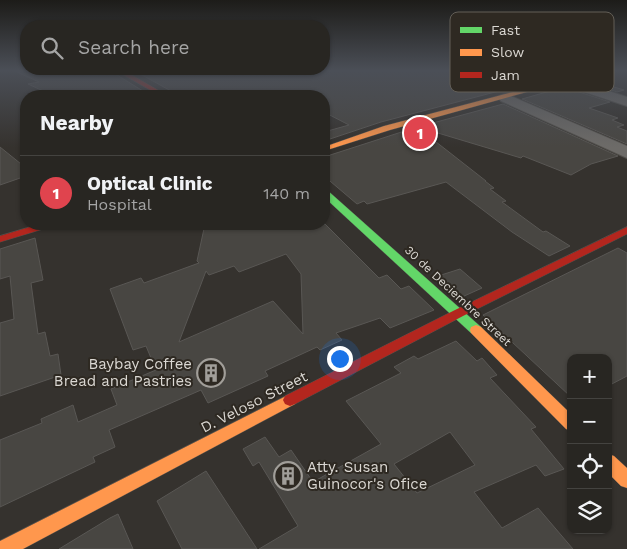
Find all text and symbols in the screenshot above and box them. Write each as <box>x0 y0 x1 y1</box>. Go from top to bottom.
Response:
legend <box>450 12 614 92</box>
search box <box>20 20 330 75</box>
text: Fast <box>491 22 520 38</box>
icon: search <box>38 34 66 62</box>
text: Search here <box>78 36 189 59</box>
text: Slow <box>491 44 524 60</box>
text: Jam <box>491 67 520 83</box>
text: Nearby <box>40 110 113 135</box>
pin: 1 <box>404 114 436 152</box>
text: Optical Clinic <box>87 172 213 195</box>
text: 1 <box>53 184 59 203</box>
text: 140 m <box>263 184 310 203</box>
text: Hospital <box>87 195 152 214</box>
street label: 30 de Deciembre Street <box>402 243 514 349</box>
your location <box>327 346 353 372</box>
map controls <box>567 354 612 534</box>
button: + <box>567 354 612 399</box>
place label: Baybay Coffee Bread and Pastries <box>54 355 192 390</box>
building icon: Baybay Coffee Bread and Pastries <box>196 358 226 388</box>
street label: D. Veloso Street <box>198 367 311 437</box>
button: − <box>567 399 612 444</box>
button: locate <box>567 444 612 489</box>
place label: Atty. Susan Guinocor's Ofice <box>307 458 427 493</box>
building icon: Atty. Susan Guinocor's Ofice <box>273 461 303 491</box>
button: layers <box>567 489 612 534</box>

